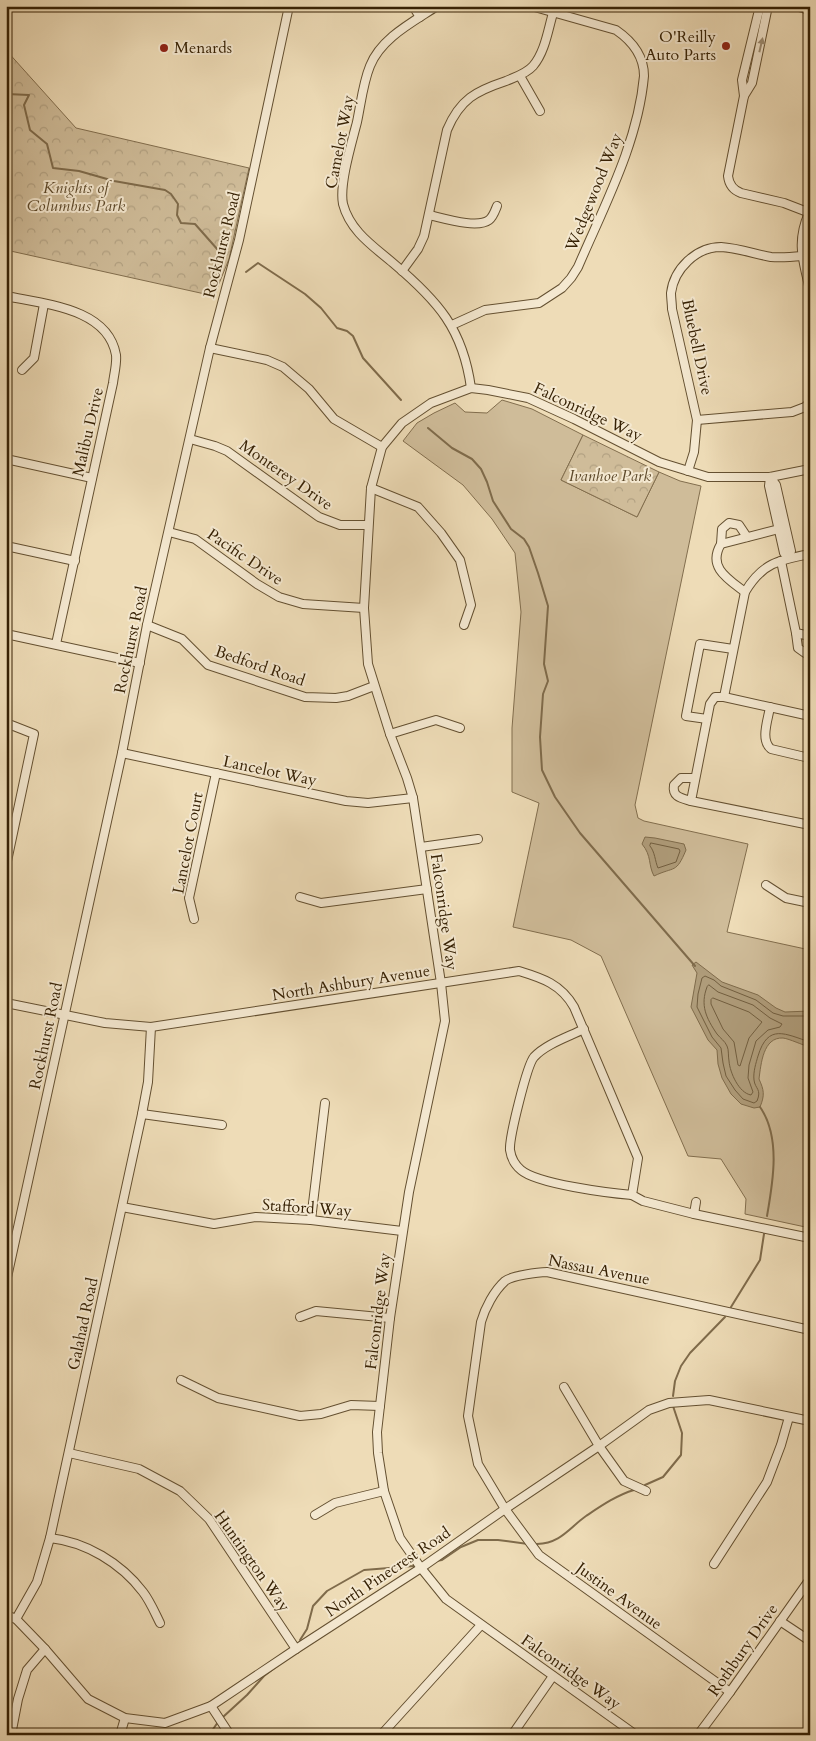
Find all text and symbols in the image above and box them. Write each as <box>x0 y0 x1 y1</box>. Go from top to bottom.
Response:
place label: O'Reilly Auto Parts <box>645 26 717 66</box>
place label: Menards <box>174 37 232 59</box>
one-way arrow <box>757 37 765 52</box>
marker: O'Reilly Auto Parts <box>720 40 732 52</box>
marker: Menards <box>158 42 170 54</box>
street label: Camelot Way <box>320 93 360 191</box>
street label: Wedgewood Way <box>560 129 628 255</box>
park label: Knights of Columbus Park <box>27 177 125 217</box>
street label: Rockhurst Road <box>198 189 246 300</box>
street label: Bluebell Drive <box>676 297 718 397</box>
street label: Falconridge Way <box>530 377 646 447</box>
street label: Malibu Drive <box>67 385 109 479</box>
street label: Monterey Drive <box>235 435 337 515</box>
park label: Ivanhoe Park <box>569 465 651 487</box>
street label: Pacific Drive <box>203 523 287 591</box>
street label: Rockhurst Road <box>109 584 153 696</box>
street label: Bedford Road <box>212 640 308 692</box>
street label: Lancelot Way <box>221 750 319 792</box>
street label: Lancelot Court <box>167 790 209 896</box>
street label: Falconridge Way <box>425 852 463 972</box>
street label: North Ashbury Avenue <box>270 960 432 1006</box>
street label: Rockhurst Road <box>24 980 68 1092</box>
street label: Stafford Way <box>261 1194 353 1222</box>
street label: Nassau Avenue <box>546 1249 652 1291</box>
street label: Falconridge Way <box>360 1251 396 1371</box>
street label: Galahad Road <box>62 1275 104 1372</box>
street label: Huntington Way <box>209 1506 295 1616</box>
street label: North Pinecrest Road <box>321 1522 455 1622</box>
street label: Justine Avenue <box>570 1556 667 1635</box>
street label: Rothbury Drive <box>703 1599 783 1701</box>
street label: Falconridge Way <box>517 1629 626 1715</box>

